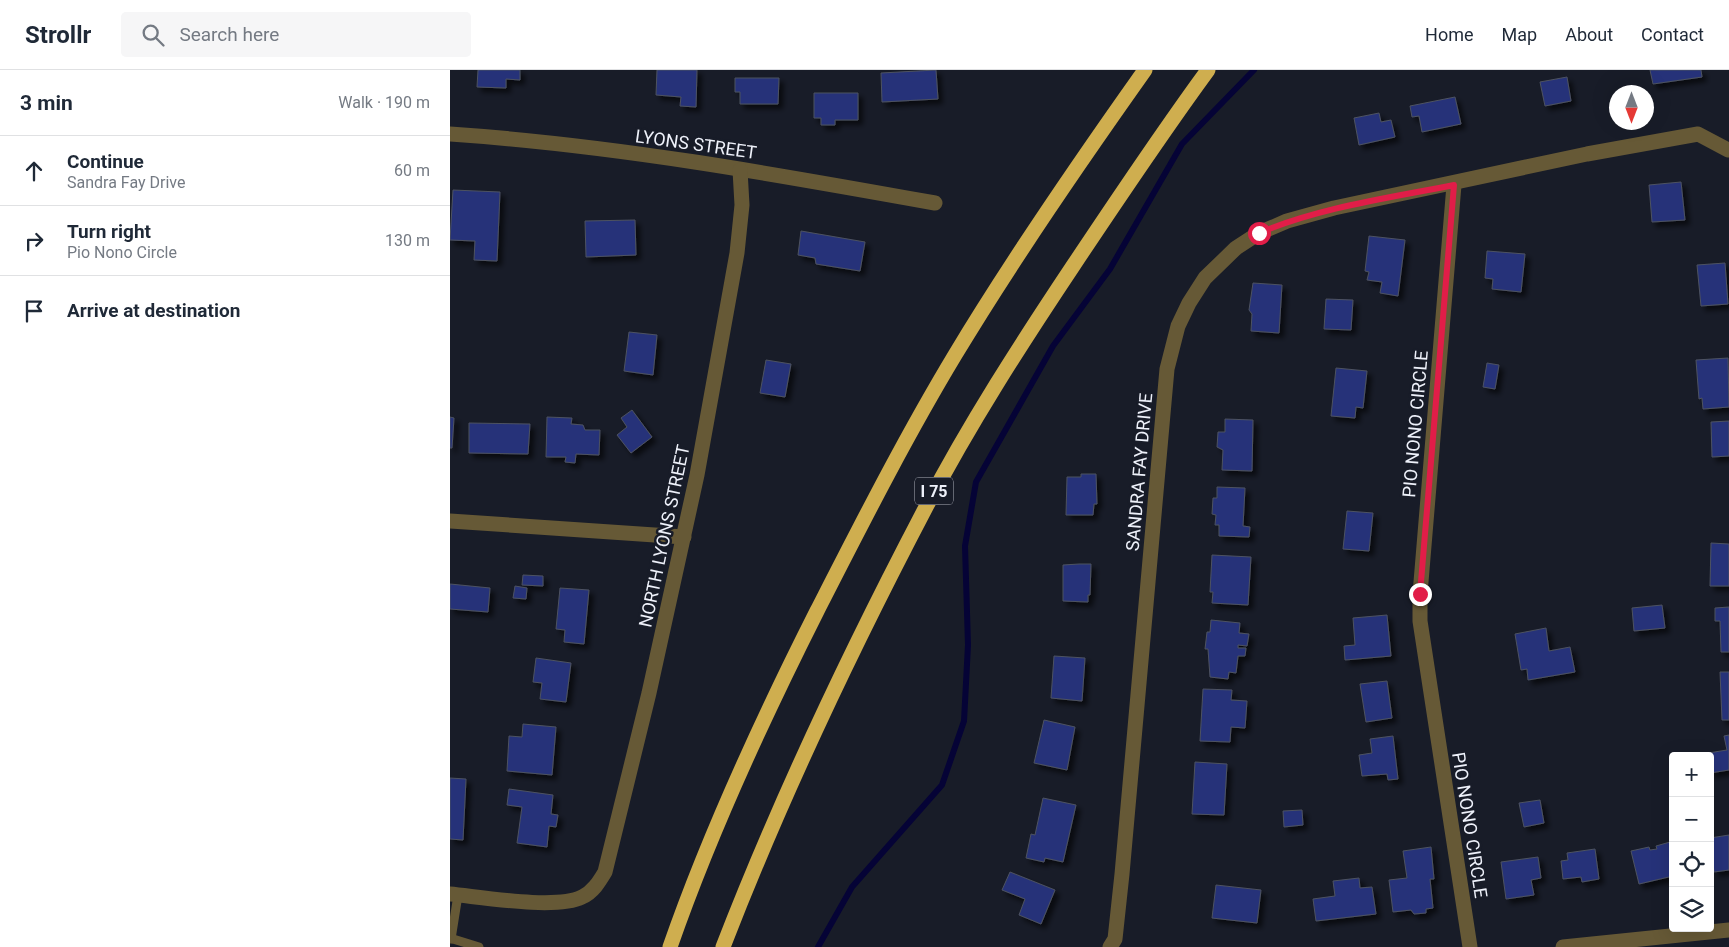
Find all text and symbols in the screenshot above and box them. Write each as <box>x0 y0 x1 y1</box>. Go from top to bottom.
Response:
search box <box>121 12 471 57</box>
text: Strollr <box>25 21 91 49</box>
icon: search <box>139 21 167 49</box>
text: Search here <box>179 23 279 46</box>
text: Home <box>1425 24 1474 45</box>
text: Map <box>1502 24 1537 45</box>
text: About <box>1565 24 1613 45</box>
text: Contact <box>1641 24 1704 45</box>
north arrow <box>1609 85 1654 130</box>
text: 3 min <box>20 91 73 115</box>
text: Walk · 190 m <box>338 93 430 112</box>
street label: LYONS STREET <box>634 125 758 163</box>
text: Continue <box>67 150 144 173</box>
icon: ahead <box>20 157 48 185</box>
text: 60 m <box>394 161 430 180</box>
text: Sandra Fay Drive <box>67 173 186 192</box>
text: Turn right <box>67 220 151 243</box>
route start <box>1248 222 1271 245</box>
icon: right <box>20 227 48 255</box>
text: 130 m <box>385 231 430 250</box>
text: Pio Nono Circle <box>67 243 177 262</box>
icon: arrive <box>20 297 48 325</box>
text: Arrive at destination <box>67 299 240 322</box>
street label: PIO NONO CIRCLE <box>1398 350 1432 498</box>
street label: SANDRA FAY DRIVE <box>1122 392 1156 552</box>
street label: NORTH LYONS STREET <box>634 443 694 629</box>
road number: I 75 <box>915 478 953 504</box>
route end <box>1409 583 1432 606</box>
street label: PIO NONO CIRCLE <box>1448 751 1492 899</box>
map controls <box>1669 752 1714 932</box>
button: + <box>1669 752 1714 797</box>
button: − <box>1669 797 1714 842</box>
button: locate <box>1669 842 1714 887</box>
button: layers <box>1669 887 1714 932</box>

